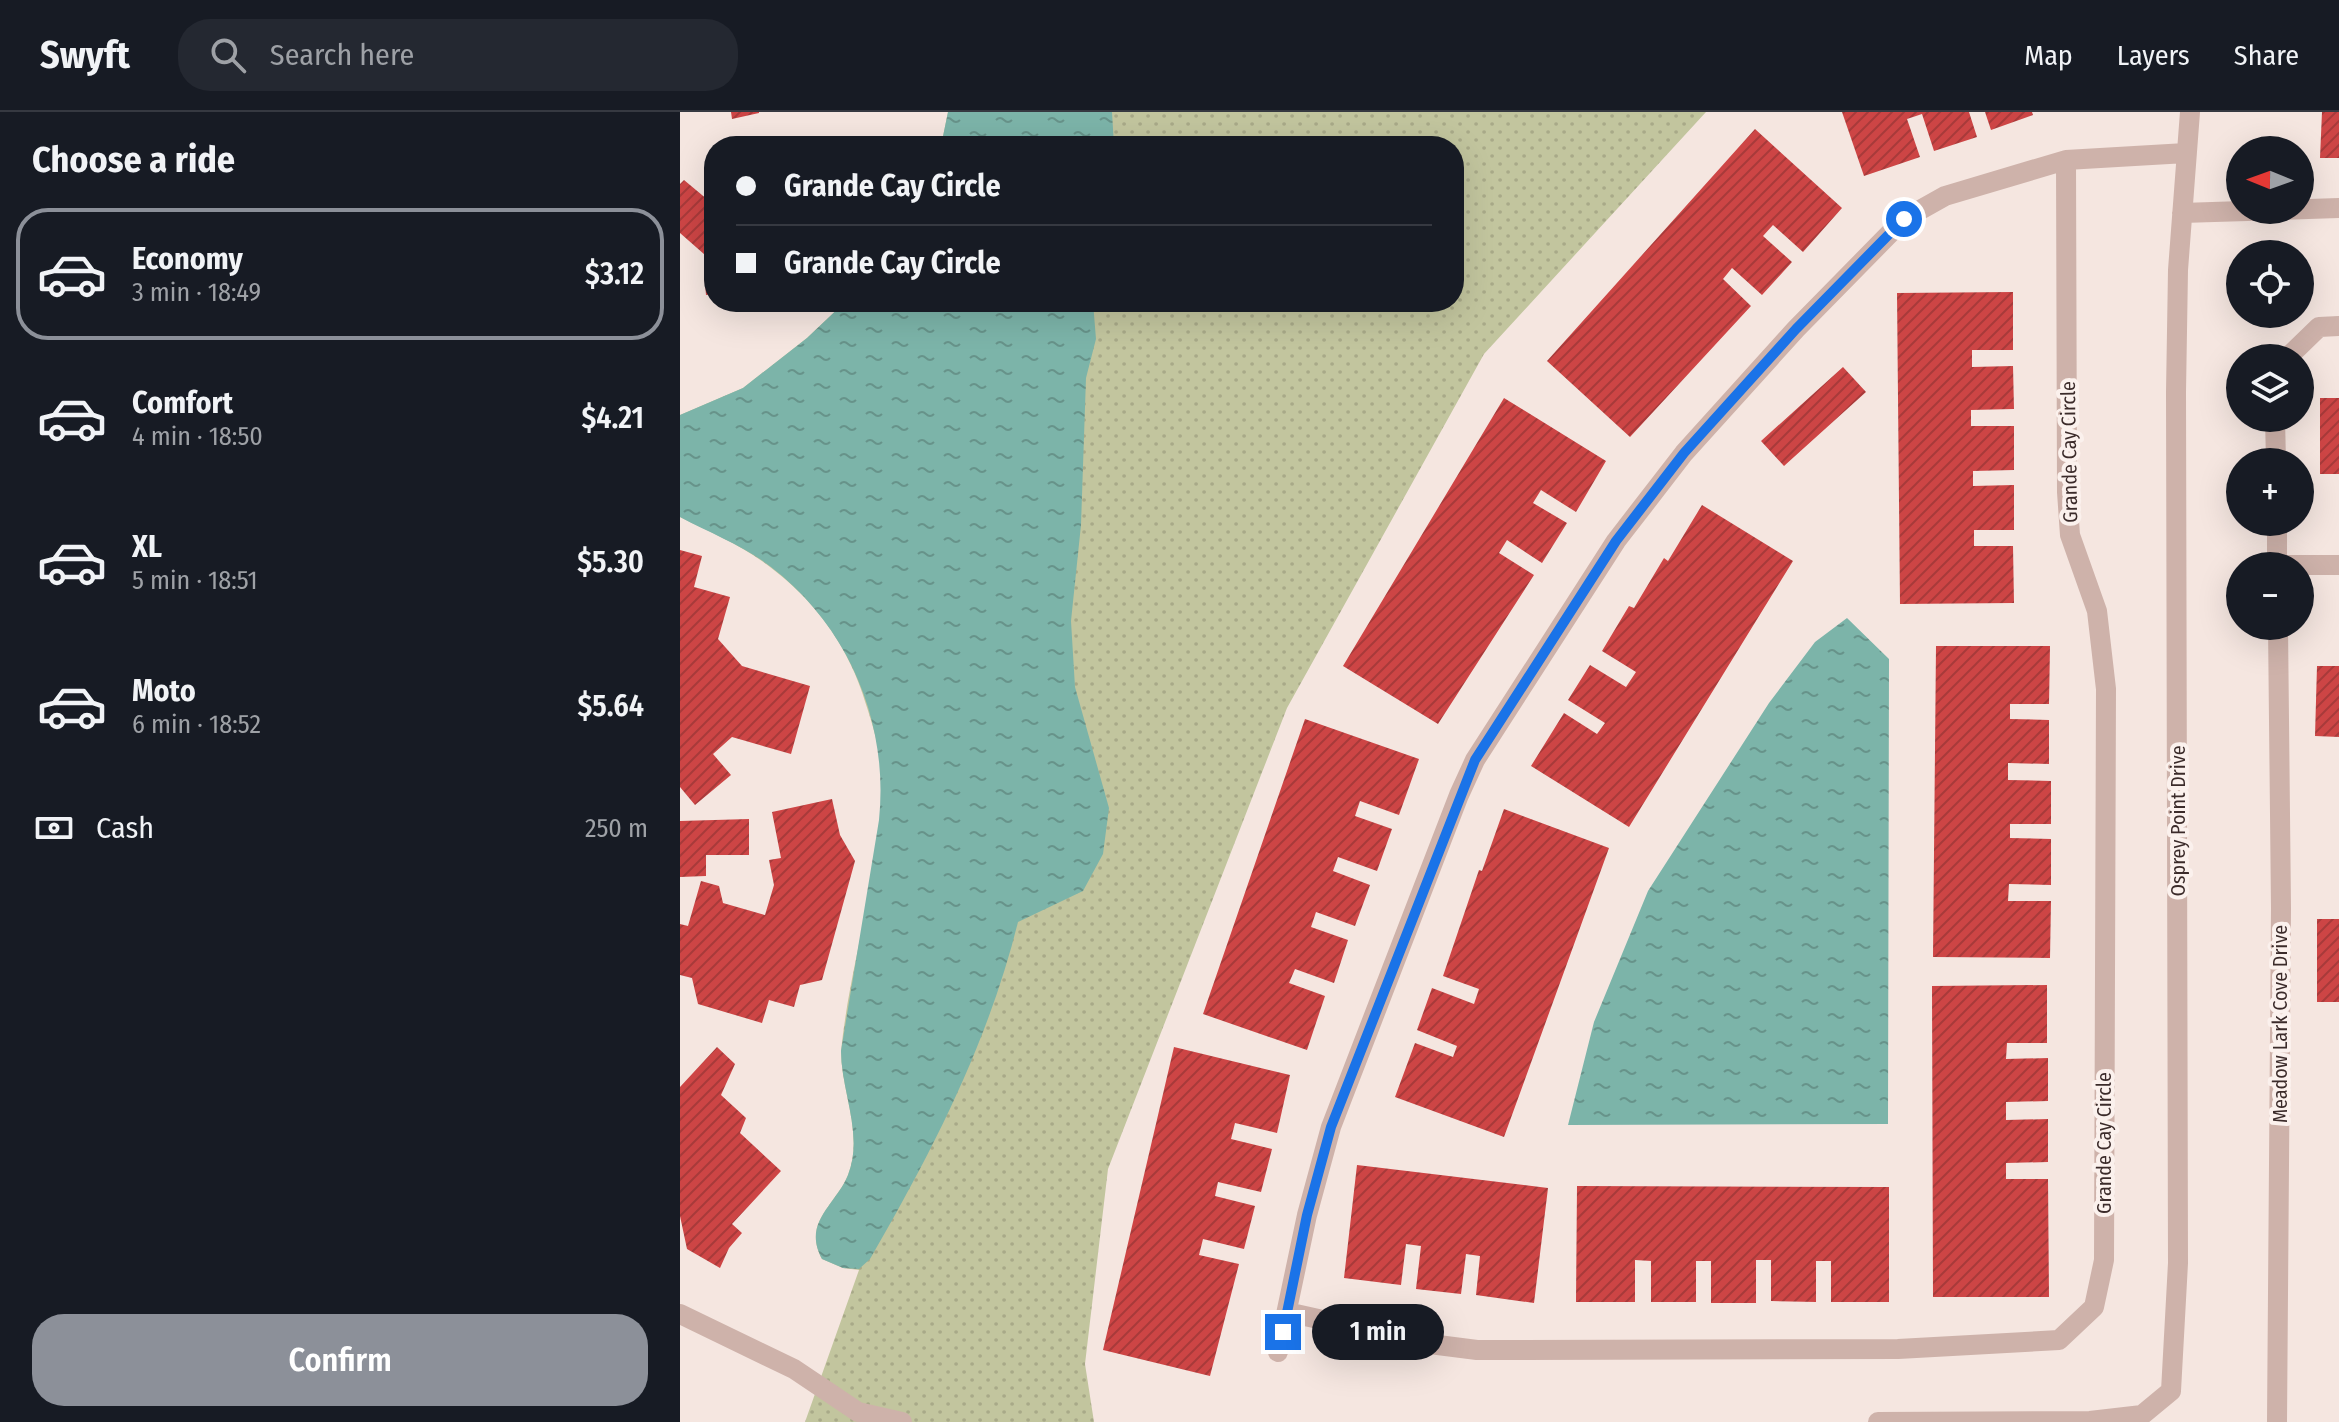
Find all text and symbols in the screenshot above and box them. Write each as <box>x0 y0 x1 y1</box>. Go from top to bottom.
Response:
search box <box>178 19 738 91</box>
text: Swyft <box>40 32 130 78</box>
icon: search <box>206 33 250 77</box>
text: Search here <box>270 37 414 73</box>
text: Map <box>2024 39 2073 72</box>
text: Layers <box>2117 39 2190 72</box>
text: Share <box>2234 39 2299 72</box>
north arrow <box>2226 136 2314 224</box>
map controls <box>2226 136 2314 640</box>
text: Choose a ride <box>32 138 235 182</box>
text: Grande Cay Circle <box>784 168 1001 204</box>
route start <box>1886 201 1922 237</box>
icon: car <box>36 238 108 310</box>
button: locate <box>2226 240 2314 328</box>
text: Economy <box>132 241 243 277</box>
text: Grande Cay Circle <box>784 245 1001 281</box>
text: $3.12 <box>585 256 644 292</box>
text: 3 min · 18:49 <box>132 277 261 308</box>
button: layers <box>2226 344 2314 432</box>
street label: Grande Cay Circle <box>2056 381 2082 523</box>
icon: car <box>36 382 108 454</box>
text: Comfort <box>132 385 233 421</box>
text: $4.21 <box>581 400 644 436</box>
text: 4 min · 18:50 <box>132 421 263 452</box>
button: + <box>2226 448 2314 536</box>
icon: car <box>36 526 108 598</box>
text: XL <box>132 529 162 565</box>
text: $5.30 <box>577 544 644 580</box>
button: − <box>2226 552 2314 640</box>
text: 5 min · 18:51 <box>132 565 258 596</box>
icon: car <box>36 670 108 742</box>
text: Moto <box>132 673 196 709</box>
text: $5.64 <box>577 688 644 724</box>
text: 6 min · 18:52 <box>132 709 261 740</box>
street label: Osprey Point Drive <box>2166 745 2190 897</box>
icon: cash <box>32 806 76 850</box>
text: Cash <box>96 810 154 846</box>
text: 250 m <box>585 813 648 844</box>
street label: Meadow Lark Cove Drive <box>2268 925 2292 1123</box>
street label: Grande Cay Circle <box>2092 1072 2116 1214</box>
callout: 1 min <box>1311 1304 1443 1360</box>
button: Confirm <box>32 1314 648 1406</box>
route end <box>1265 1314 1301 1350</box>
text: 1 min <box>1350 1316 1406 1347</box>

